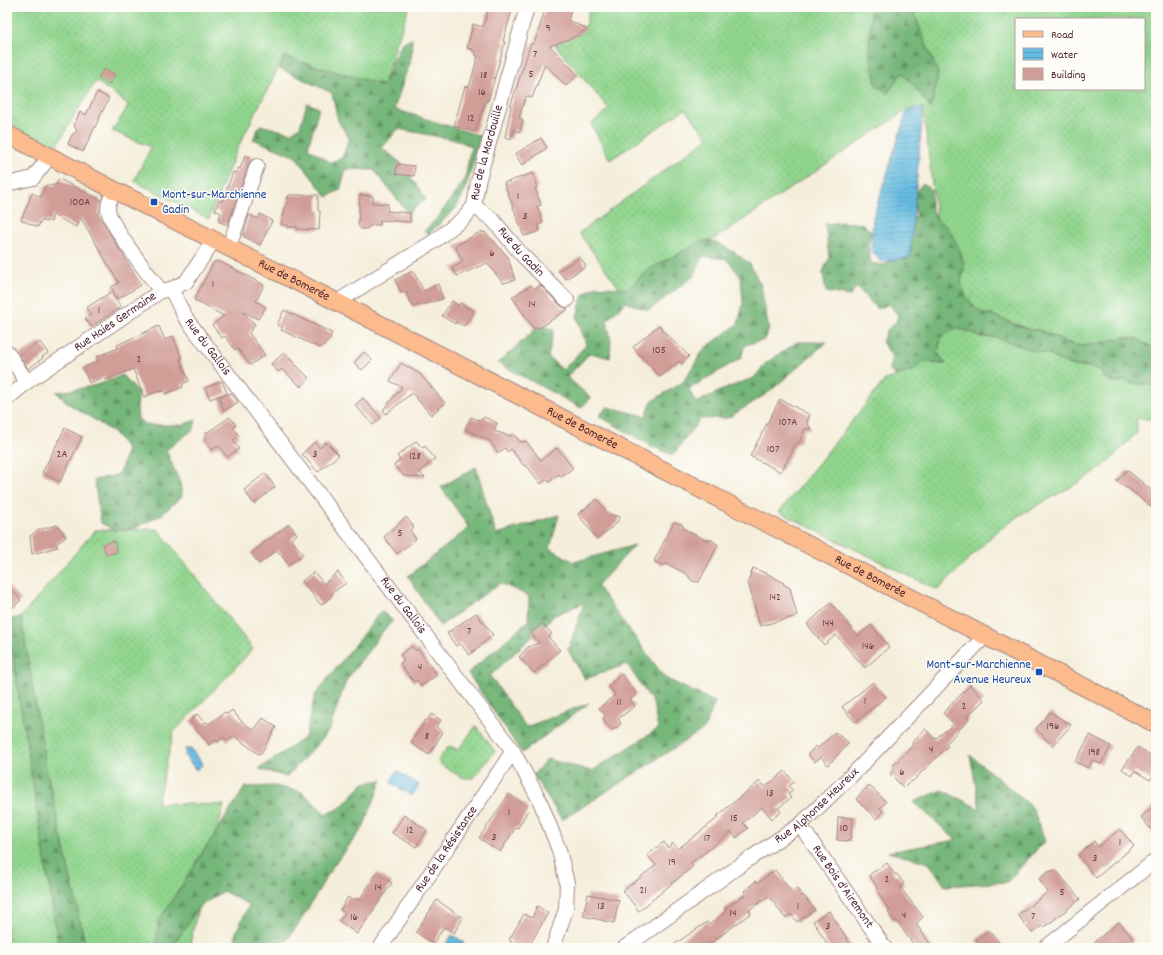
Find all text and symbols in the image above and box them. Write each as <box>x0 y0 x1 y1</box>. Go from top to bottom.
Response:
legend <box>1015 18 1145 90</box>
house number: 9 <box>545 21 551 37</box>
text: Road <box>1051 27 1073 44</box>
house number: 7 <box>533 47 537 63</box>
text: Water <box>1051 47 1078 64</box>
house number: 5 <box>528 67 534 83</box>
text: Building <box>1051 67 1086 84</box>
house number: 18 <box>481 68 487 84</box>
house number: 16 <box>478 85 486 101</box>
street label: Rue de la Mardouille <box>466 102 509 202</box>
house number: 12 <box>467 111 475 127</box>
place label: Mont-sur-Marchienne Gadin <box>162 186 267 220</box>
house number: 1 <box>517 189 519 205</box>
house number: 100A <box>70 195 90 211</box>
marker: Mont-sur-Marchienne Gadin <box>149 197 159 207</box>
house number: 3 <box>523 209 528 225</box>
street label: Rue du Gadin <box>493 222 549 282</box>
house number: 6 <box>489 246 495 262</box>
street label: Rue de Bomerée <box>255 254 333 306</box>
house number: 1 <box>212 277 214 293</box>
street label: Rue Haies Germaine <box>70 287 161 357</box>
house number: 14 <box>529 297 535 313</box>
house number: 1 <box>98 303 100 319</box>
street label: Rue du Gallois <box>180 314 236 380</box>
house number: 105 <box>652 343 666 359</box>
house number: 2 <box>137 352 142 368</box>
street label: Rue de Bomerée <box>543 402 621 455</box>
house number: 107A <box>779 415 797 431</box>
house number: 107 <box>767 442 779 458</box>
house number: 2A <box>57 447 67 463</box>
house number: 3 <box>313 447 318 463</box>
house number: 128 <box>409 449 421 465</box>
house number: 5 <box>397 526 403 542</box>
street label: Rue de Bomerée <box>831 550 909 603</box>
street label: Rue du Gallois <box>375 573 431 638</box>
house number: 142 <box>769 590 781 606</box>
house number: 144 <box>822 616 834 632</box>
house number: 7 <box>467 624 471 640</box>
house number: 146 <box>862 639 874 655</box>
place label: Mont-sur-Marchienne Avenue Heureux <box>926 656 1031 690</box>
house number: 4 <box>418 660 422 676</box>
marker: Mont-sur-Marchienne Avenue Heureux <box>1034 667 1044 677</box>
house number: 1 <box>864 694 866 710</box>
house number: 11 <box>617 695 621 711</box>
house number: 2 <box>962 699 967 715</box>
house number: 196 <box>1047 719 1059 735</box>
house number: 8 <box>425 729 429 745</box>
house number: 4 <box>929 742 933 758</box>
house number: 198 <box>1088 745 1100 761</box>
street label: Rue Alphonse Heureux <box>771 763 864 849</box>
house number: 6 <box>899 765 905 781</box>
house number: 13 <box>766 786 774 802</box>
street label: Rue de la Résistance <box>410 802 483 897</box>
house number: 1 <box>508 805 510 821</box>
house number: 15 <box>730 811 738 827</box>
house number: 10 <box>840 821 848 837</box>
house number: 12 <box>406 823 414 839</box>
house number: 3 <box>492 830 497 846</box>
house number: 17 <box>704 831 710 847</box>
house number: 1 <box>1119 835 1121 851</box>
street label: Rue Bois d'Airemont <box>807 841 878 932</box>
house number: 3 <box>1093 851 1098 867</box>
house number: 19 <box>668 855 676 871</box>
house number: 2 <box>885 872 890 888</box>
house number: 14 <box>375 880 381 896</box>
house number: 21 <box>639 883 647 899</box>
house number: 5 <box>1059 885 1065 901</box>
house number: 13 <box>597 899 605 915</box>
house number: 1 <box>797 899 799 915</box>
house number: 14 <box>730 906 736 922</box>
house number: 4 <box>902 908 906 924</box>
house number: 7 <box>1031 909 1035 925</box>
house number: 16 <box>350 910 358 926</box>
house number: 3 <box>826 919 831 935</box>

